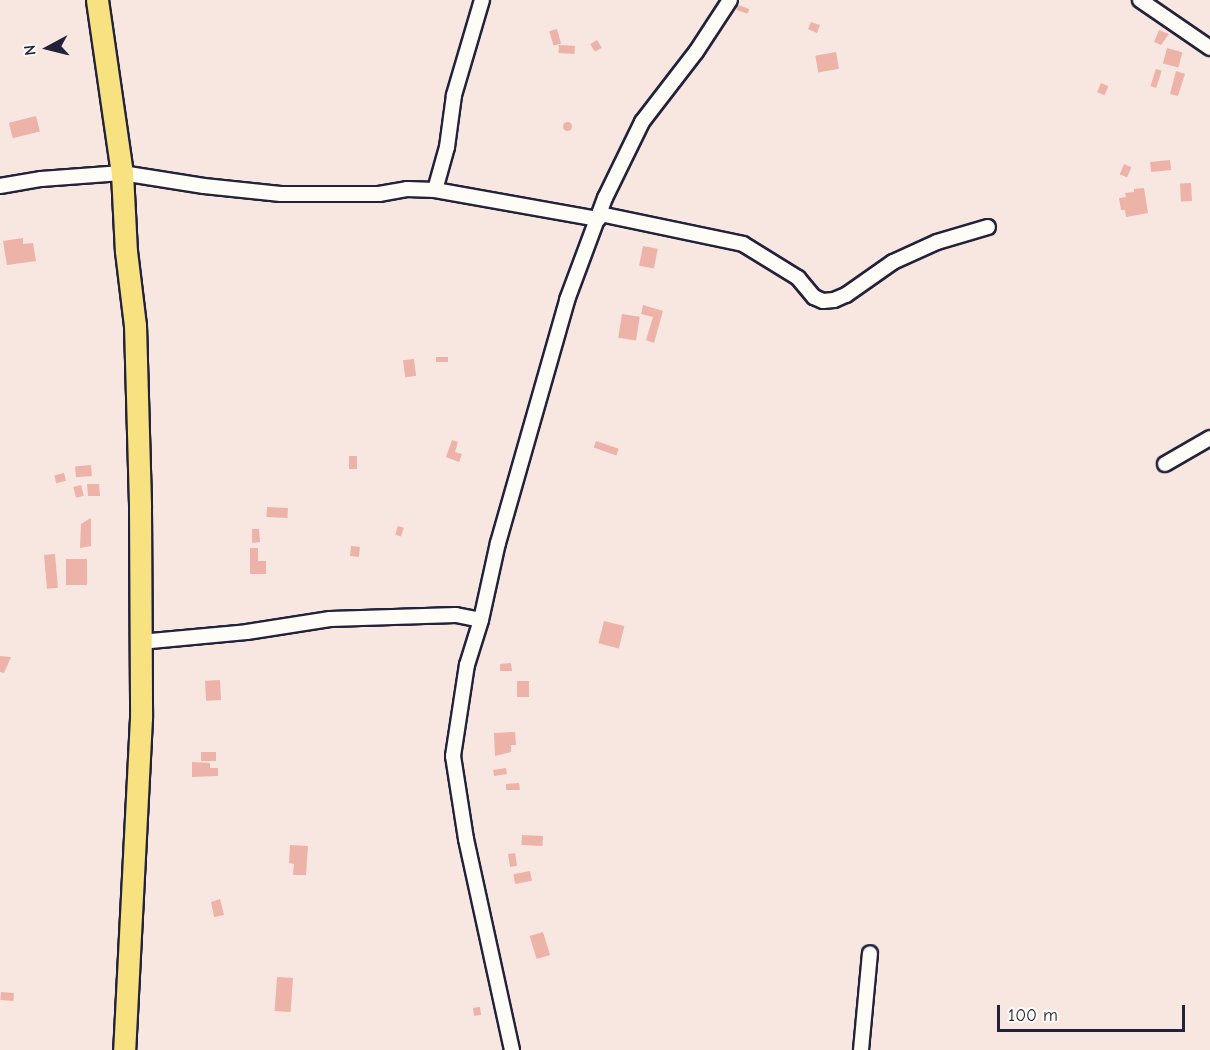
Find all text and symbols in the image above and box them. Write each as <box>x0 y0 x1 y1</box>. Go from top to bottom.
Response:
north arrow <box>18 18 78 78</box>
text: N <box>21 44 40 56</box>
scale bar <box>1000 993 1188 1031</box>
text: 100 m <box>1008 1005 1058 1026</box>

